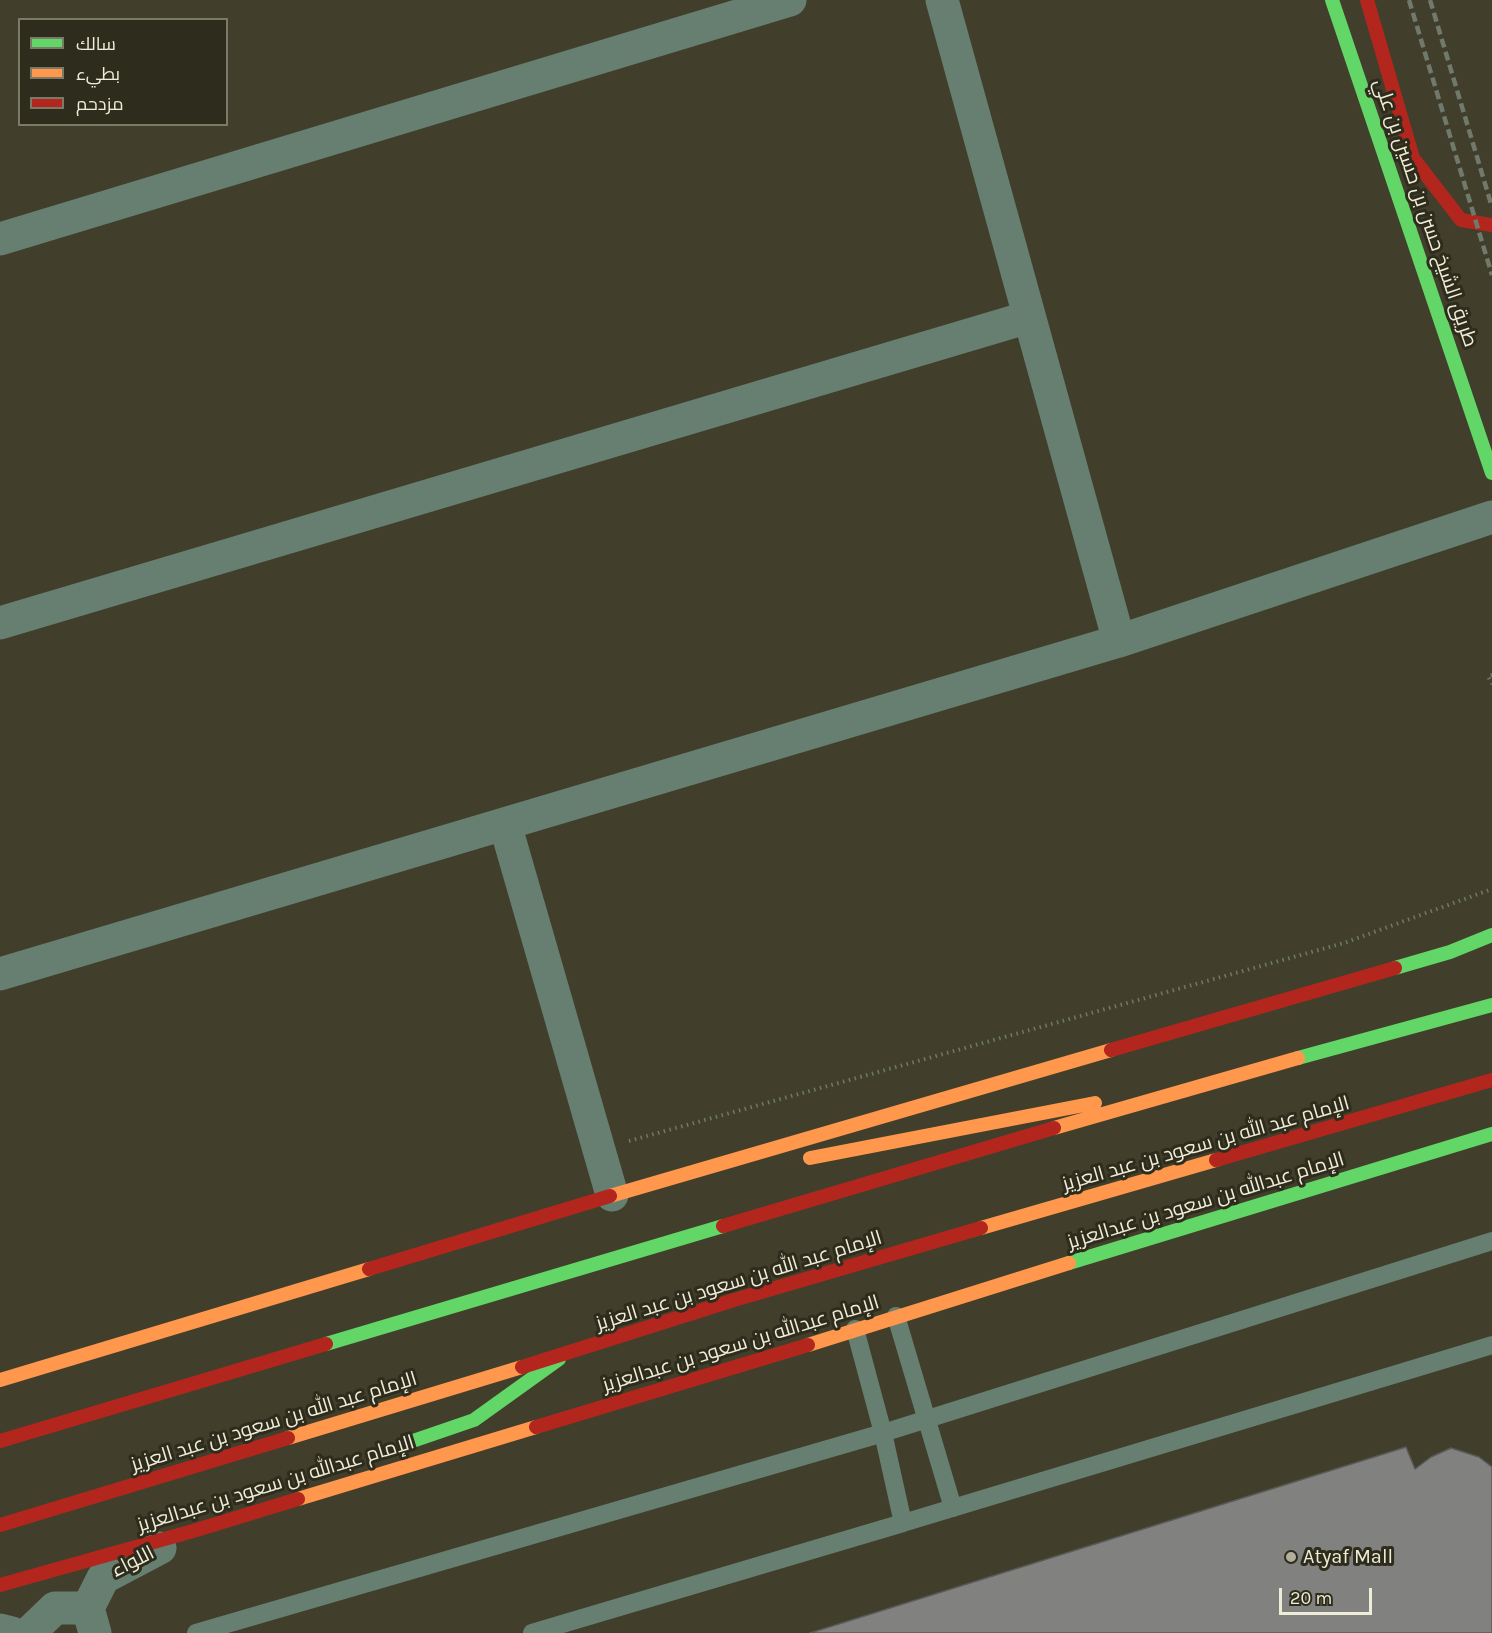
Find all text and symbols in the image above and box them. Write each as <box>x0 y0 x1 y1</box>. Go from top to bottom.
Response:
legend <box>18 18 228 126</box>
text: سالك <box>76 33 116 55</box>
text: بطيء <box>76 63 120 85</box>
street label: طريق الشيخ حسن بن حسين بن علي <box>1368 76 1482 350</box>
text: مزدحم <box>76 93 124 115</box>
street label: الإمام عبد الله بن سعود بن عبد العزيز <box>1060 1091 1352 1197</box>
street label: الإمام عبدالله بن سعود بن عبدالعزيز <box>1065 1147 1347 1255</box>
street label: الإمام عبد الله بن سعود بن عبد العزيز <box>593 1226 885 1336</box>
street label: الإمام عبدالله بن سعود بن عبدالعزيز <box>600 1290 882 1398</box>
street label: الإمام عبد الله بن سعود بن عبد العزيز <box>128 1367 420 1477</box>
street label: الإمام عبدالله بن سعود بن عبدالعزيز <box>135 1430 417 1538</box>
street label: اللواء <box>108 1541 158 1583</box>
place label: Atyaf Mall <box>1303 1545 1393 1569</box>
marker: Atyaf Mall <box>1284 1550 1298 1564</box>
scale bar <box>1282 1576 1375 1614</box>
text: 20 m <box>1290 1587 1332 1609</box>

